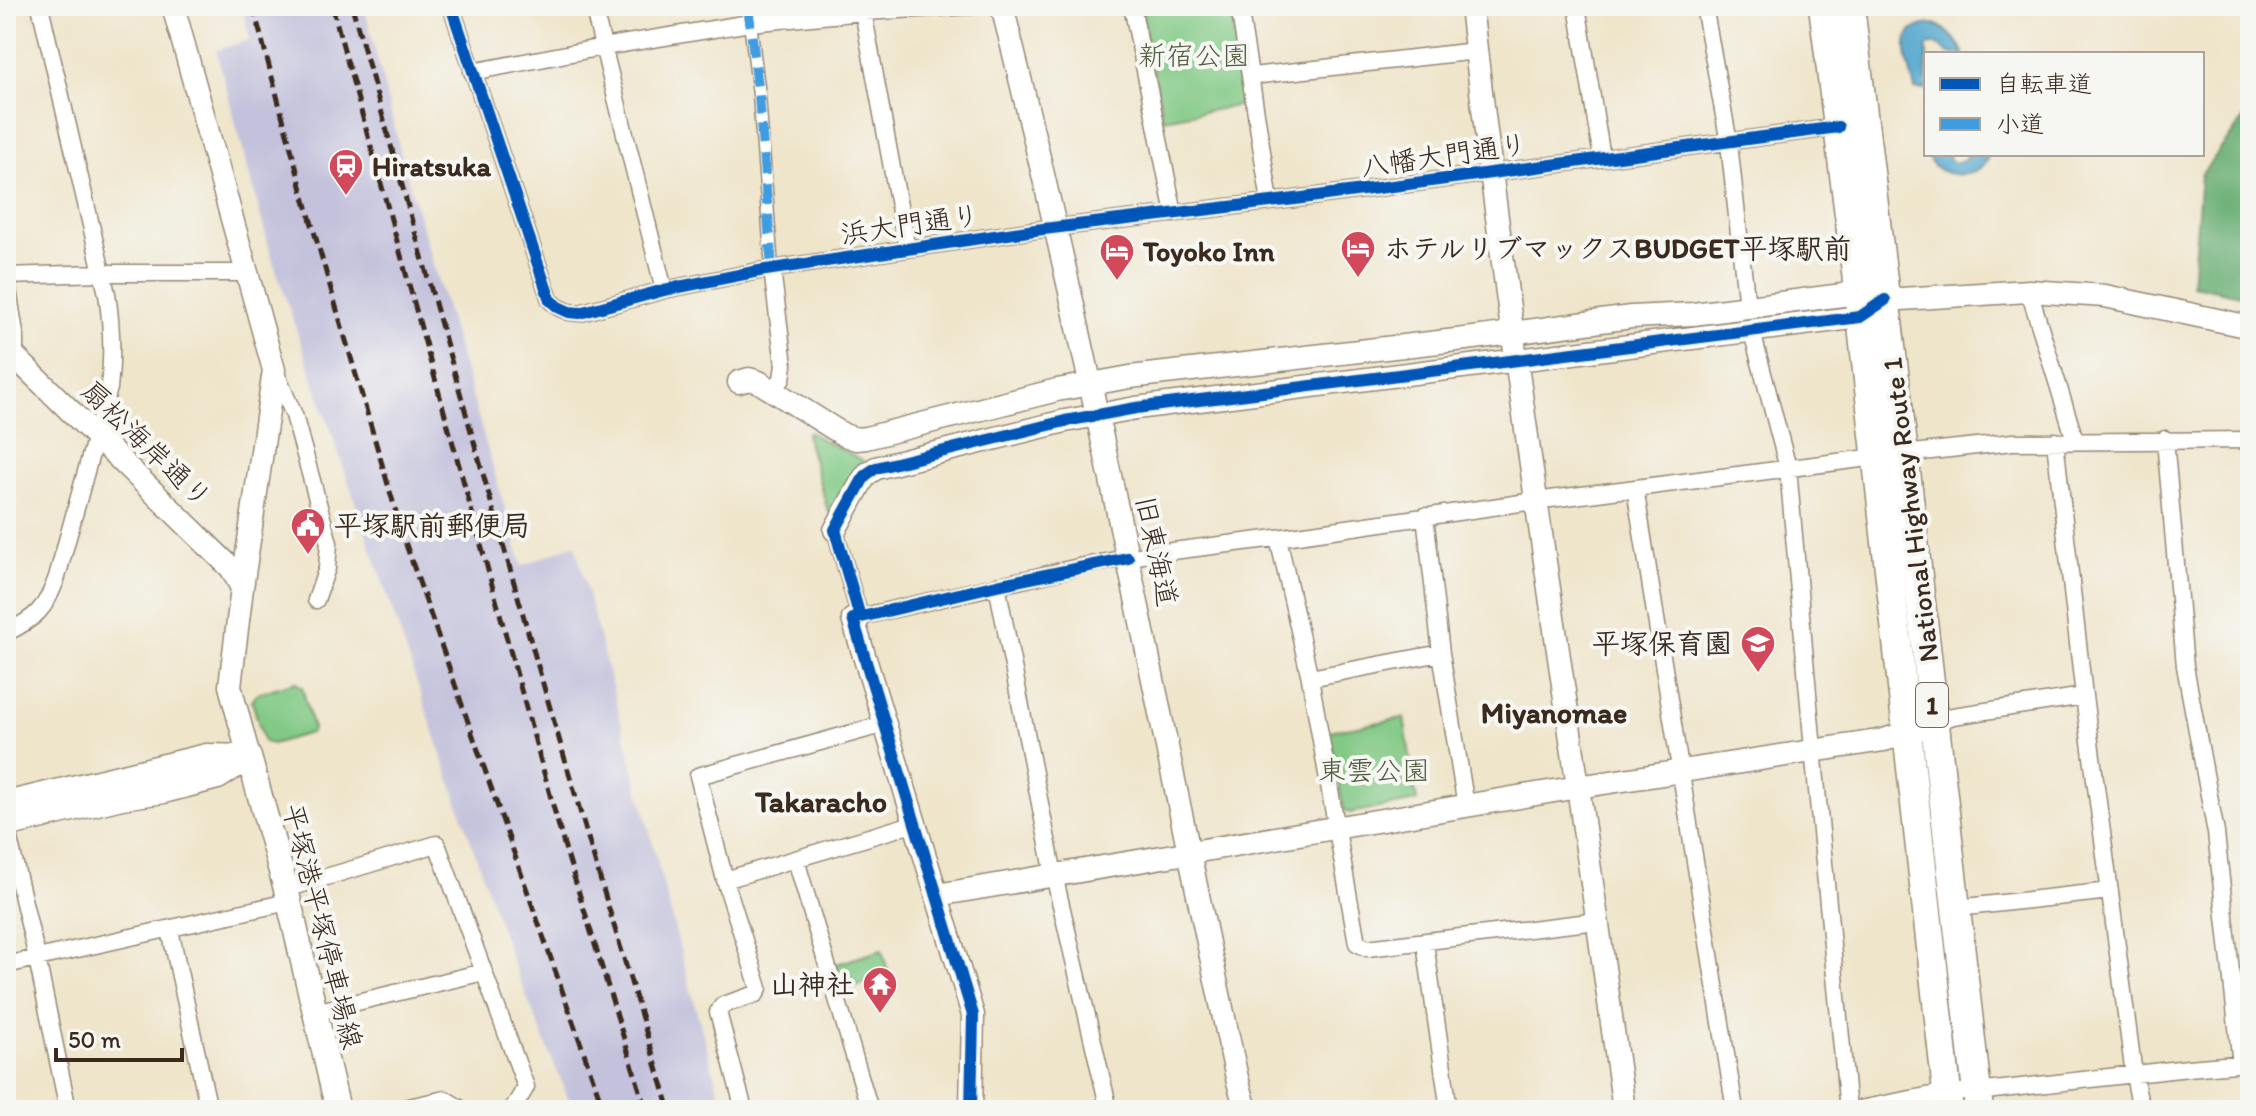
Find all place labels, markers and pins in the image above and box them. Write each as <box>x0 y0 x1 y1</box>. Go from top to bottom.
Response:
station icon: Hiratsuka <box>327 147 365 197</box>
place label: Hiratsuka <box>372 149 492 183</box>
hotel icon: ホテルリブマックスBUDGET平塚駅前 <box>1339 229 1377 279</box>
place label: ホテルリブマックスBUDGET平塚駅前 <box>1384 231 1851 265</box>
hotel icon: Toyoko Inn <box>1098 232 1136 282</box>
place label: Toyoko Inn <box>1142 234 1275 268</box>
public building icon: 平塚駅前郵便局 <box>289 506 327 556</box>
place label: 平塚駅前郵便局 <box>334 508 530 542</box>
school or university icon: 平塚保育園 <box>1739 624 1777 674</box>
place label: 平塚保育園 <box>1592 626 1732 660</box>
temple icon: 山神社 <box>861 965 899 1015</box>
place label: 山神社 <box>770 967 854 1001</box>

